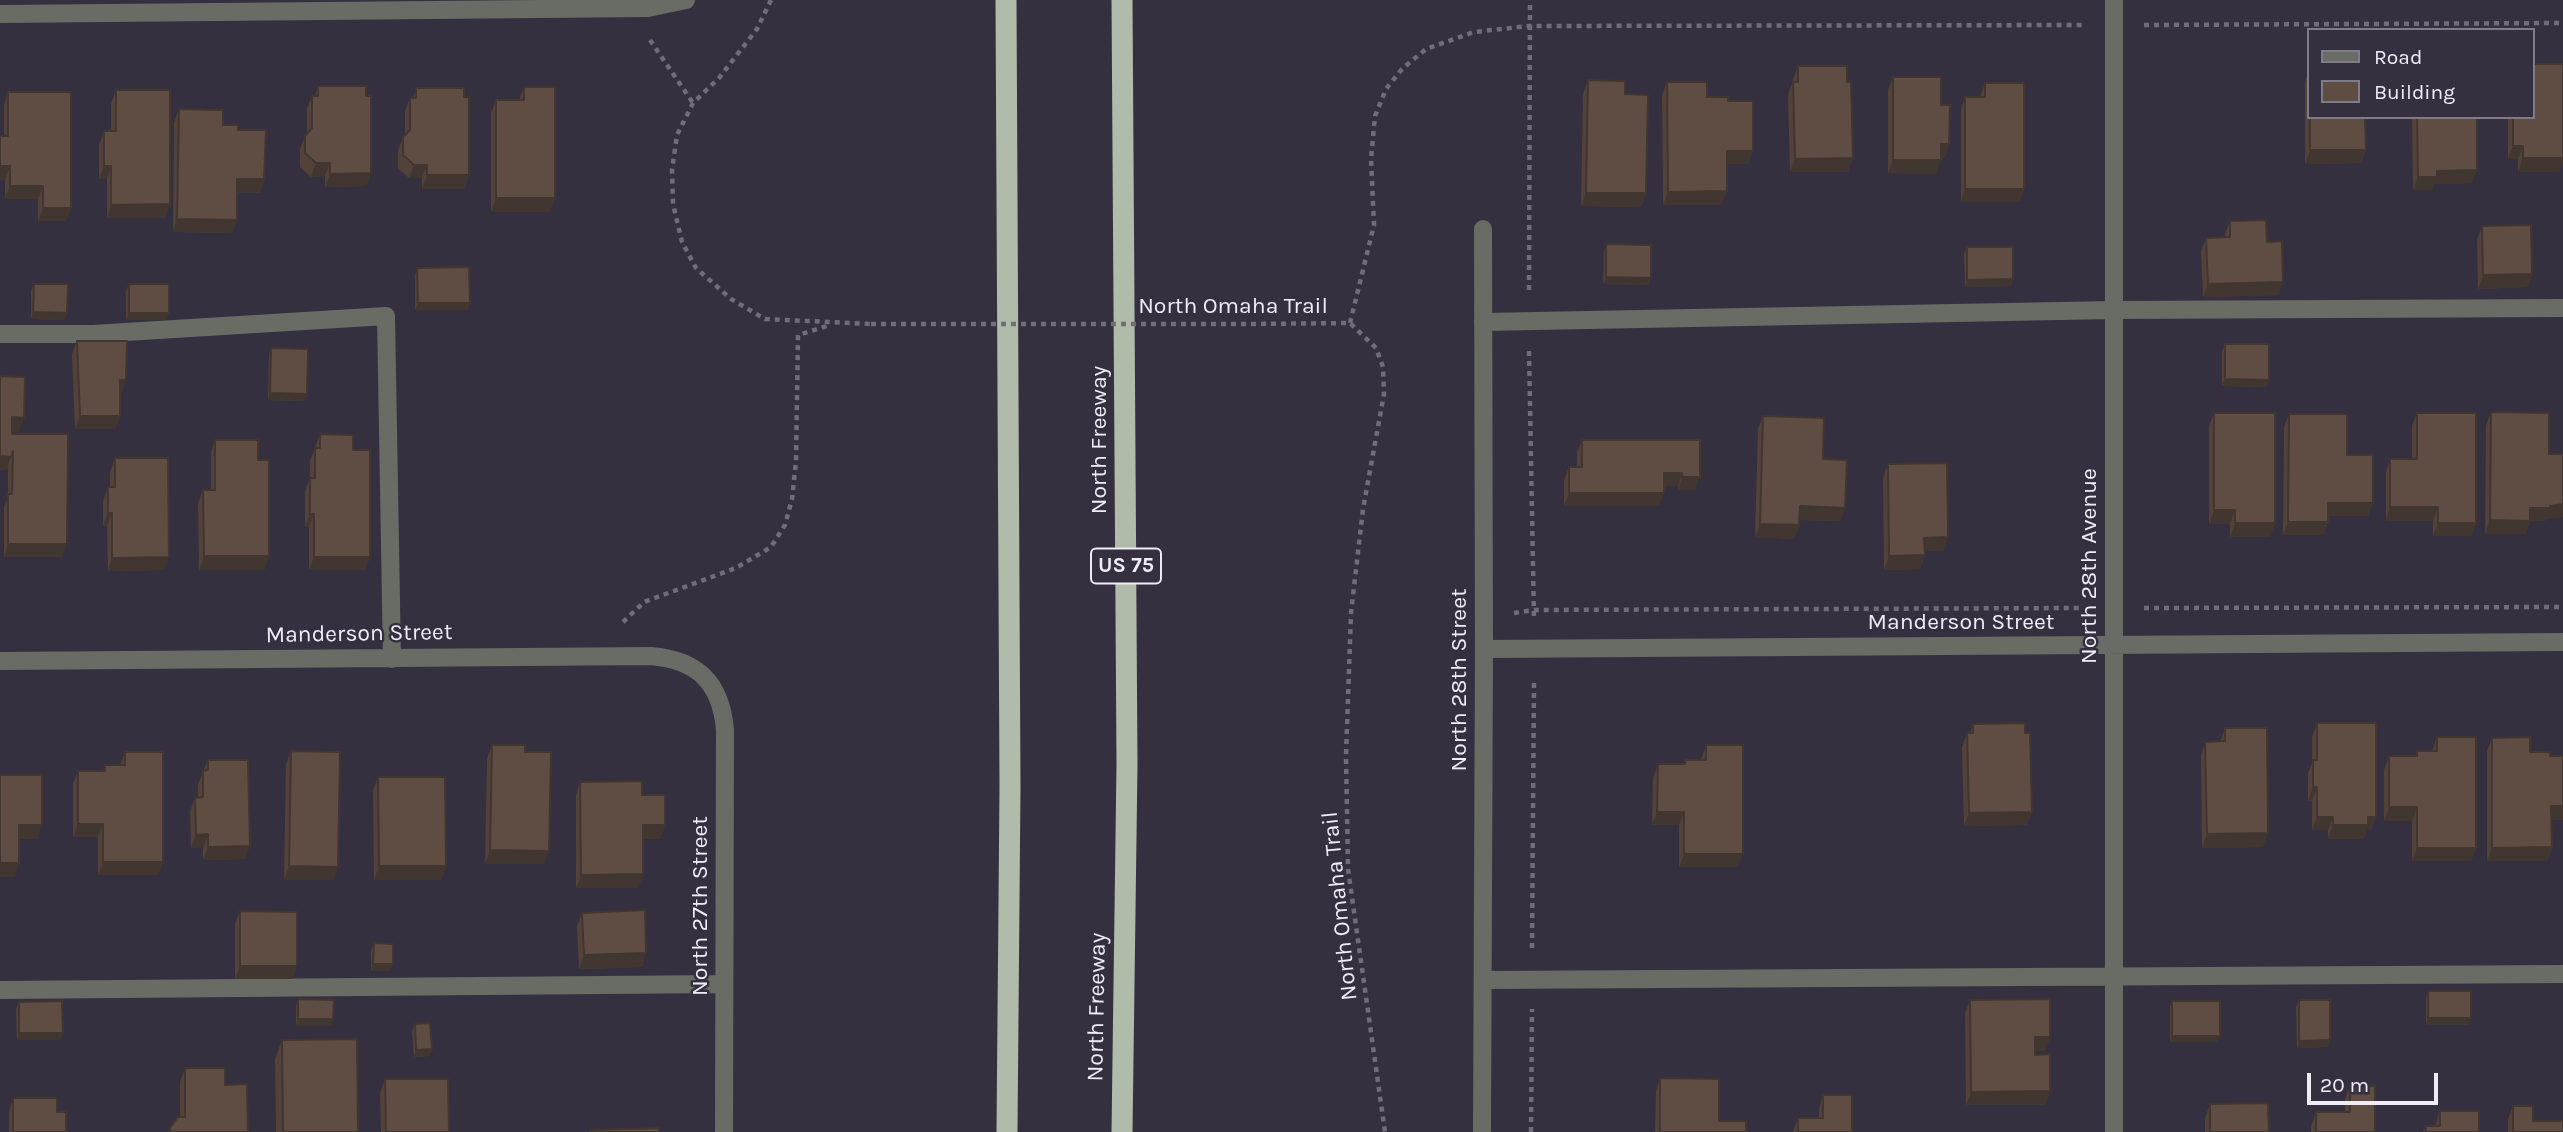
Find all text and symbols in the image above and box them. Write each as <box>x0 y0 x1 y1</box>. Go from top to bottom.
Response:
legend <box>2308 28 2535 119</box>
text: Road <box>2374 45 2422 69</box>
text: Building <box>2374 80 2455 104</box>
street label: North Omaha Trail <box>1138 292 1328 320</box>
street label: North Freeway <box>1085 366 1113 514</box>
street label: North 28th Avenue <box>2075 468 2103 664</box>
road number: US 75 <box>1091 548 1161 584</box>
street label: North 28th Street <box>1445 588 1473 772</box>
street label: Manderson Street <box>1868 608 2054 636</box>
street label: Manderson Street <box>265 619 453 649</box>
street label: North Omaha Trail <box>1316 810 1364 1002</box>
street label: North 27th Street <box>686 816 714 996</box>
street label: North Freeway <box>1082 932 1112 1082</box>
scale bar <box>2311 1058 2442 1102</box>
text: 20 m <box>2320 1073 2369 1097</box>

